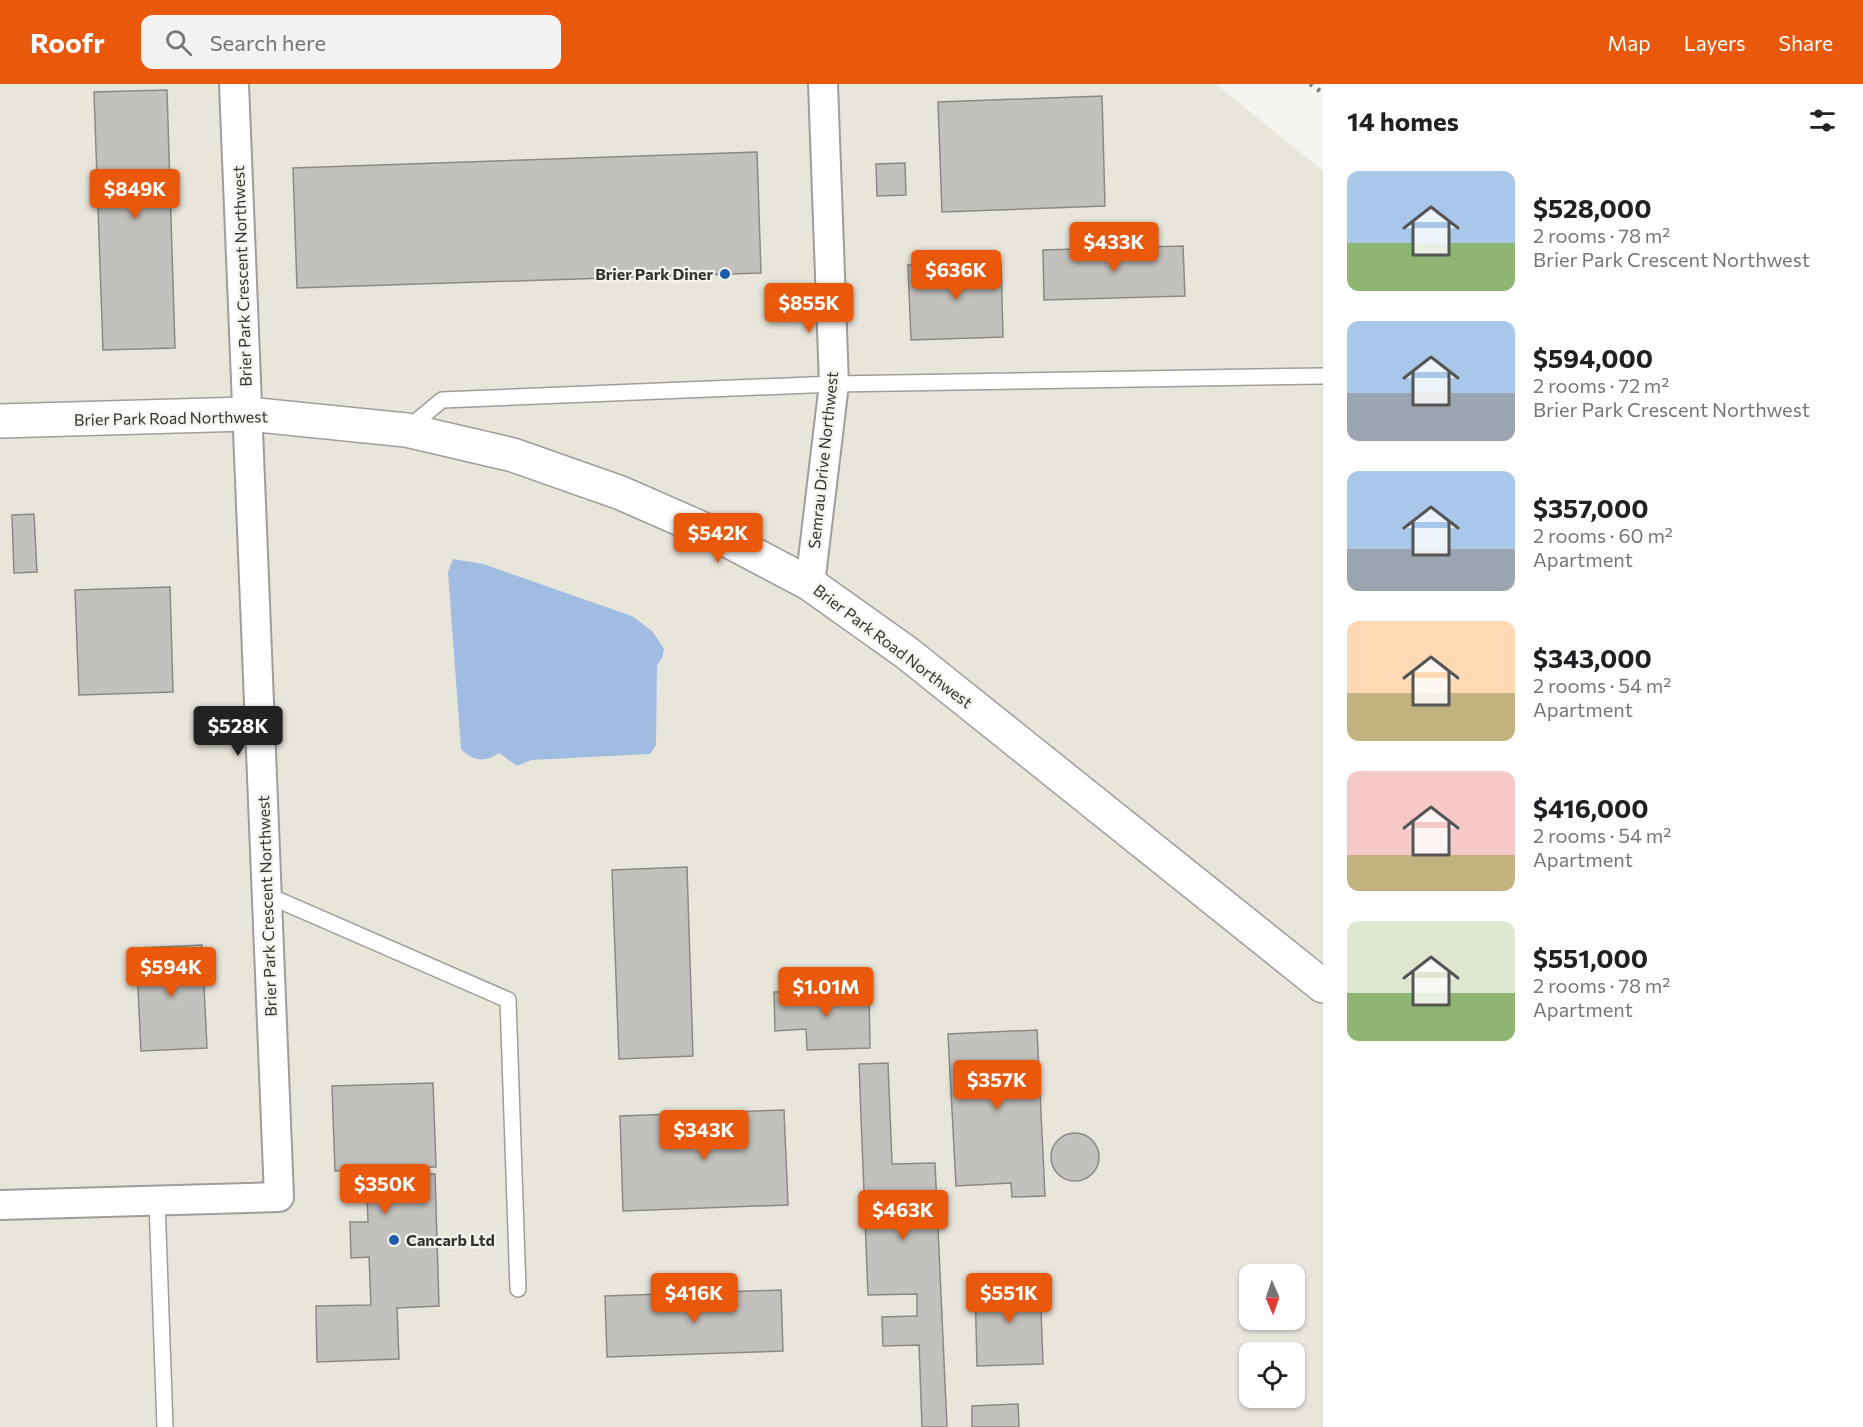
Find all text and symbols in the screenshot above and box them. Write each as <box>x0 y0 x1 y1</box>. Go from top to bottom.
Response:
search box <box>141 15 561 69</box>
text: Roofr <box>30 25 105 59</box>
icon: search <box>162 26 195 59</box>
text: Search here <box>210 29 326 56</box>
text: Map <box>1607 30 1651 55</box>
text: Layers <box>1684 30 1746 55</box>
text: Share <box>1779 30 1833 55</box>
icon: filters <box>1806 104 1839 137</box>
text: 14 homes <box>1347 105 1459 136</box>
street label: Brier Park Crescent Northwest <box>228 165 255 387</box>
pin: $849K <box>93 169 177 220</box>
text: $849K <box>104 176 166 200</box>
text: $528,000 <box>1533 192 1651 223</box>
icon: home <box>1395 195 1467 267</box>
pin: $433K <box>1072 222 1156 273</box>
text: 2 rooms · 78 m² <box>1533 223 1670 247</box>
text: $433K <box>1084 229 1144 253</box>
text: Brier Park Crescent Northwest <box>1533 247 1810 271</box>
pin: $636K <box>914 250 998 301</box>
text: $636K <box>925 257 987 281</box>
place label: Brier Park Diner <box>595 264 713 283</box>
marker: Brier Park Diner <box>718 267 732 281</box>
pin: $855K <box>767 283 851 334</box>
text: $855K <box>778 290 840 314</box>
text: $594,000 <box>1533 342 1653 373</box>
icon: home <box>1395 345 1467 417</box>
street label: Semrau Drive Northwest <box>804 370 841 550</box>
text: 2 rooms · 72 m² <box>1533 373 1669 397</box>
text: Brier Park Crescent Northwest <box>1533 397 1810 421</box>
street label: Brier Park Road Northwest <box>74 406 269 429</box>
text: $357,000 <box>1533 492 1648 523</box>
icon: home <box>1395 495 1467 567</box>
pin: $542K <box>676 513 760 564</box>
text: $542K <box>688 520 748 544</box>
text: 2 rooms · 60 m² <box>1533 523 1673 547</box>
text: Apartment <box>1533 547 1633 571</box>
street label: Brier Park Road Northwest <box>810 580 977 712</box>
text: $343,000 <box>1533 642 1652 673</box>
icon: home <box>1395 645 1467 717</box>
text: 2 rooms · 54 m² <box>1533 673 1671 697</box>
text: Apartment <box>1533 697 1633 721</box>
pin: $528K <box>196 706 280 757</box>
text: $528K <box>208 713 268 737</box>
text: $416,000 <box>1533 792 1649 823</box>
street label: Brier Park Crescent Northwest <box>253 795 280 1017</box>
icon: home <box>1395 795 1467 867</box>
text: 2 rooms · 54 m² <box>1533 823 1671 847</box>
text: Apartment <box>1533 847 1633 871</box>
text: $551,000 <box>1533 942 1648 973</box>
icon: home <box>1395 945 1467 1017</box>
pin: $594K <box>129 947 213 998</box>
text: $594K <box>140 954 202 978</box>
pin: $1.01M <box>777 967 875 1018</box>
text: 2 rooms · 78 m² <box>1533 973 1670 997</box>
text: $1.01M <box>792 974 860 998</box>
text: Apartment <box>1533 997 1633 1021</box>
pin: $357K <box>955 1060 1039 1111</box>
text: $357K <box>967 1067 1027 1091</box>
pin: $343K <box>662 1110 746 1161</box>
text: $343K <box>673 1117 735 1141</box>
pin: $350K <box>343 1164 427 1215</box>
text: $350K <box>354 1171 416 1195</box>
pin: $463K <box>861 1190 945 1241</box>
text: $463K <box>872 1197 934 1221</box>
place label: Cancarb Ltd <box>406 1230 495 1249</box>
marker: Cancarb Ltd <box>387 1233 401 1247</box>
north arrow <box>1239 1264 1305 1330</box>
map controls <box>1239 1264 1305 1408</box>
pin: $416K <box>652 1273 736 1324</box>
pin: $551K <box>967 1273 1051 1324</box>
text: $416K <box>665 1280 723 1304</box>
text: $551K <box>980 1280 1038 1304</box>
button: locate <box>1239 1342 1305 1408</box>

